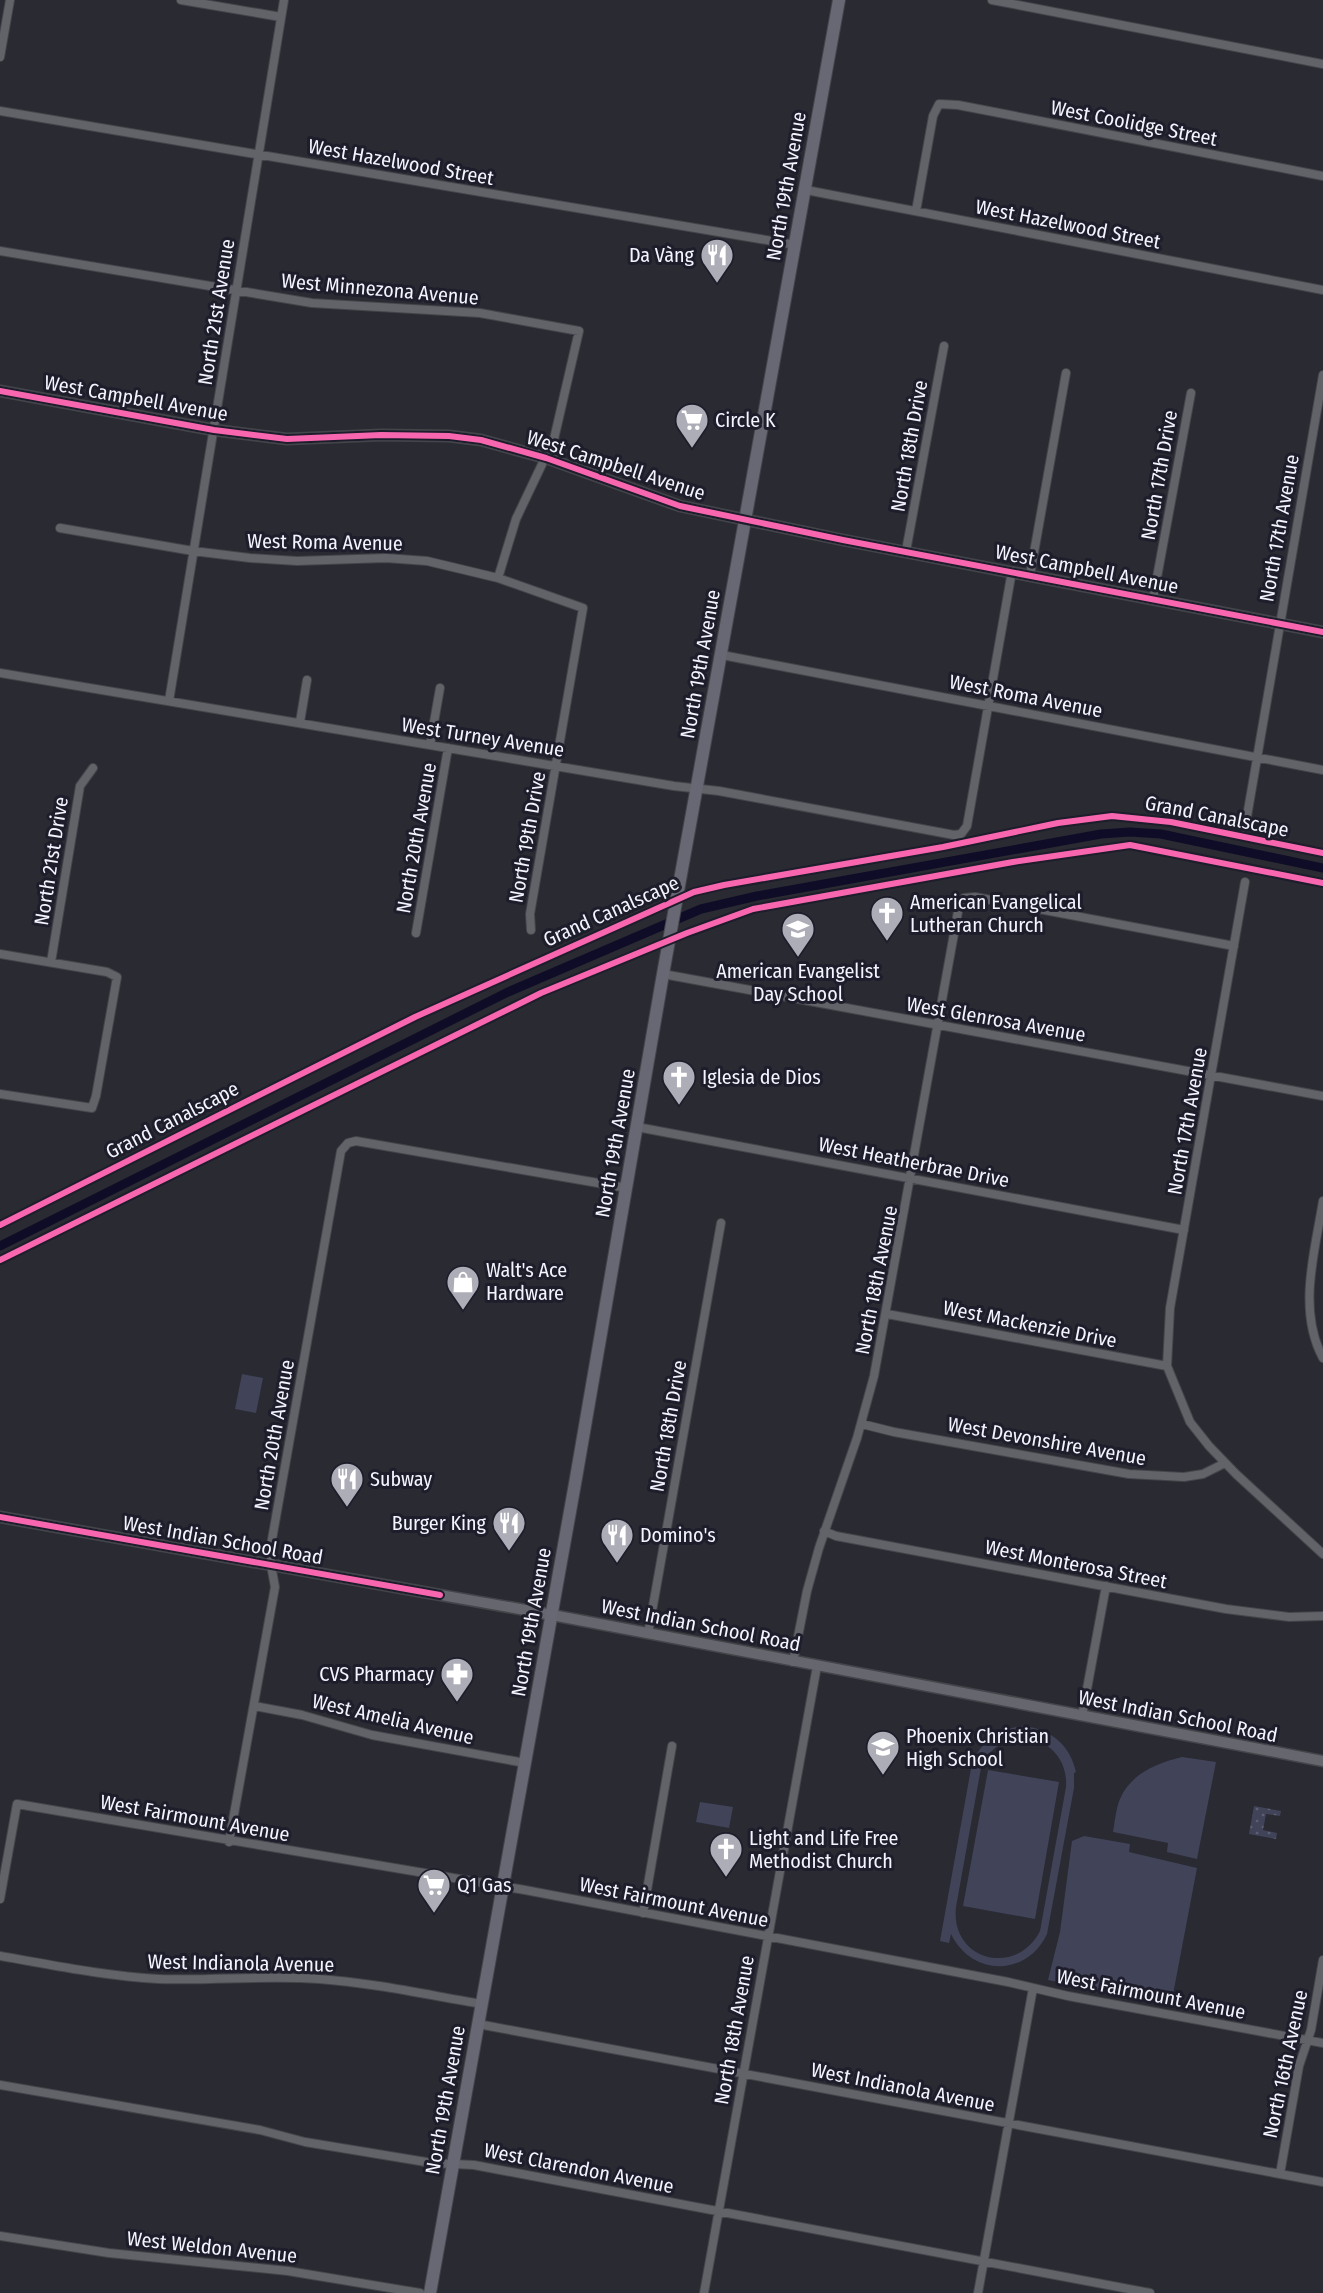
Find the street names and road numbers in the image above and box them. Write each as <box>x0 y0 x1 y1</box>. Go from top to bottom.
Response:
street label: West Coolidge Street <box>1049 95 1220 151</box>
street label: North 19th Avenue <box>761 110 811 262</box>
street label: West Hazelwood Street <box>306 134 496 190</box>
street label: West Hazelwood Street <box>973 194 1163 254</box>
street label: North 21st Avenue <box>193 237 239 387</box>
street label: West Minnezona Avenue <box>280 268 480 310</box>
street label: West Campbell Avenue <box>42 370 230 426</box>
street label: North 18th Drive <box>886 378 932 514</box>
street label: North 17th Drive <box>1136 408 1182 542</box>
street label: West Campbell Avenue <box>524 425 708 505</box>
street label: North 17th Avenue <box>1254 452 1304 604</box>
street label: West Roma Avenue <box>247 529 403 555</box>
street label: West Campbell Avenue <box>993 539 1181 599</box>
street label: North 19th Avenue <box>675 588 725 740</box>
street label: West Roma Avenue <box>947 669 1105 723</box>
street label: West Turney Avenue <box>400 712 566 762</box>
street label: North 20th Avenue <box>391 761 441 915</box>
street label: North 19th Drive <box>504 769 550 905</box>
street label: Grand Canalscape <box>1143 790 1291 842</box>
street label: North 21st Drive <box>29 795 73 927</box>
street label: Grand Canalscape <box>539 870 683 952</box>
street label: West Glenrosa Avenue <box>905 991 1087 1047</box>
street label: North 17th Avenue <box>1162 1045 1212 1197</box>
street label: North 19th Avenue <box>590 1067 640 1219</box>
street label: Grand Canalscape <box>102 1076 242 1164</box>
street label: West Heatherbrae Drive <box>817 1132 1011 1192</box>
street label: North 18th Avenue <box>850 1204 902 1356</box>
street label: West Mackenzie Drive <box>941 1295 1119 1353</box>
street label: North 20th Avenue <box>249 1358 299 1512</box>
street label: North 18th Drive <box>645 1358 691 1494</box>
street label: West Devonshire Avenue <box>946 1412 1148 1470</box>
street label: West Indian School Road <box>121 1511 325 1569</box>
street label: West Monterosa Street <box>983 1535 1169 1594</box>
street label: North 19th Avenue <box>506 1546 556 1698</box>
street label: West Indian School Road <box>599 1594 803 1656</box>
street label: West Indian School Road <box>1076 1685 1280 1747</box>
street label: West Amelia Avenue <box>310 1689 476 1749</box>
street label: West Fairmount Avenue <box>98 1790 292 1846</box>
street label: West Fairmount Avenue <box>577 1872 771 1932</box>
street label: West Indianola Avenue <box>147 1949 335 1977</box>
street label: North 18th Avenue <box>709 1954 759 2106</box>
street label: West Fairmount Avenue <box>1054 1964 1248 2024</box>
street label: North 16th Avenue <box>1258 1988 1312 2140</box>
street label: North 19th Avenue <box>420 2024 470 2176</box>
street label: West Indianola Avenue <box>809 2057 997 2117</box>
street label: West Clarendon Avenue <box>482 2138 676 2198</box>
street label: West Weldon Avenue <box>126 2226 298 2268</box>

